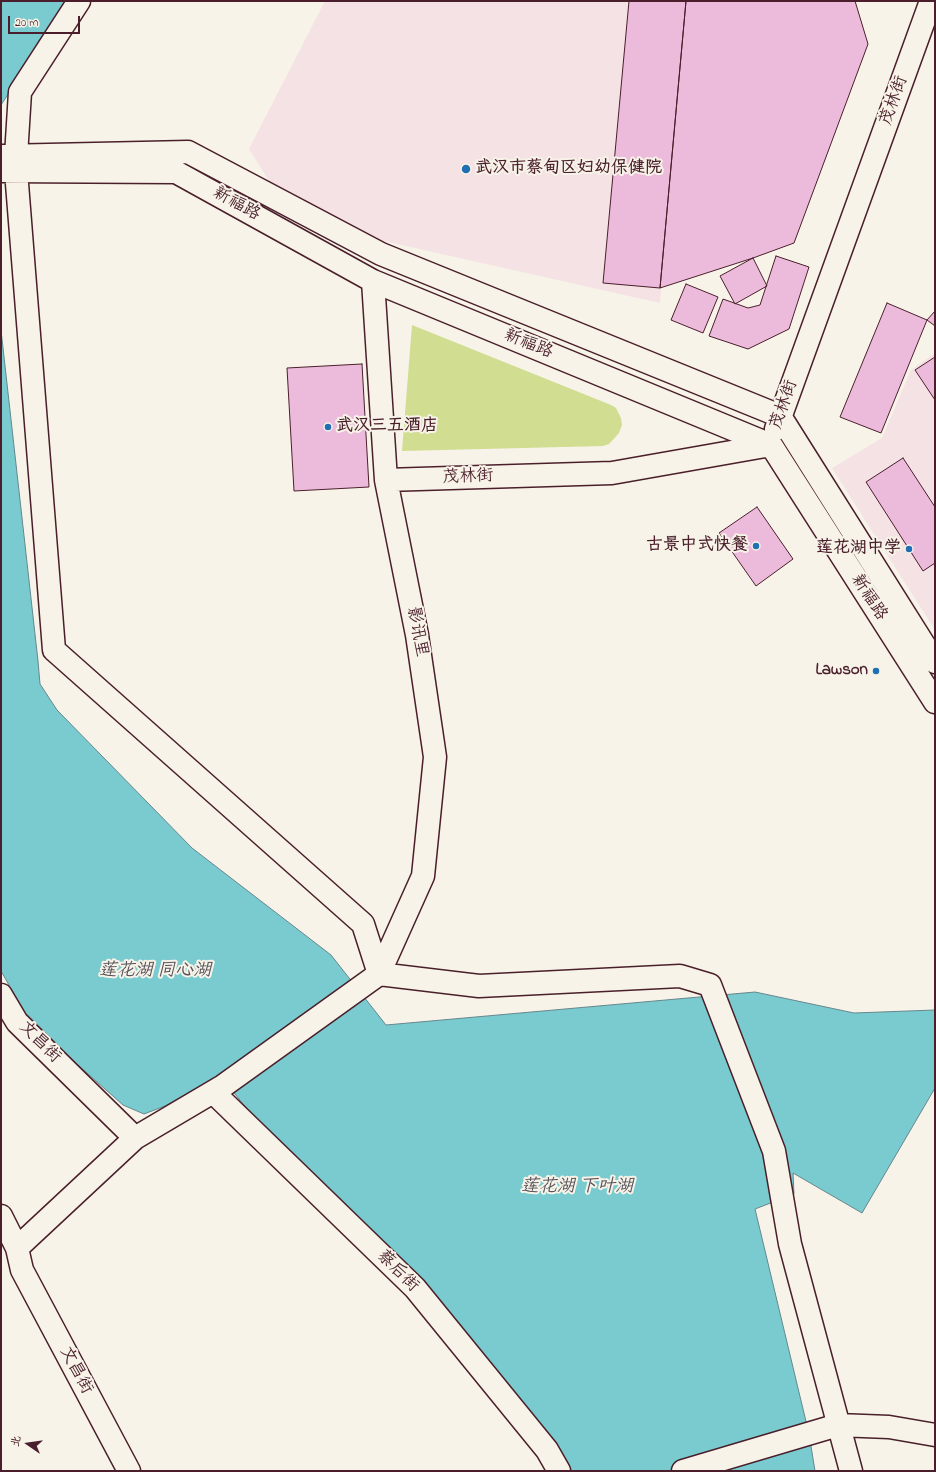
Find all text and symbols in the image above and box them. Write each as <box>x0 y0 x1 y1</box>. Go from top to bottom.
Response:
scale bar <box>10 8 82 34</box>
text: 20 m <box>15 14 38 32</box>
street label: 茂林街 <box>877 74 913 128</box>
place label: 武汉市蔡甸区妇幼保健院 <box>475 159 662 179</box>
marker: 武汉市蔡甸区妇幼保健院 <box>460 163 472 175</box>
street label: 新福路 <box>209 184 263 226</box>
street label: 新福路 <box>501 326 555 364</box>
street label: 茂林街 <box>767 378 803 432</box>
place label: 武汉三五酒店 <box>336 417 438 437</box>
marker: 武汉三五酒店 <box>323 422 333 432</box>
street label: 茂林街 <box>442 467 494 489</box>
place label: 古景中式快餐 <box>646 536 748 556</box>
place label: 莲花湖中学 <box>816 539 901 559</box>
marker: 古景中式快餐 <box>751 541 761 551</box>
marker: 莲花湖中学 <box>904 544 914 554</box>
street label: 新福路 <box>846 571 890 625</box>
street label: 影讯里 <box>402 605 430 659</box>
place label: Lawson <box>816 661 868 681</box>
marker: Lawson <box>871 666 881 676</box>
water label: 莲花湖 同心湖 <box>99 961 211 983</box>
street label: 文昌街 <box>14 1018 64 1068</box>
water label: 莲花湖 下叶湖 <box>521 1177 633 1199</box>
street label: 蔡后街 <box>372 1247 422 1297</box>
street label: 文昌街 <box>54 1344 96 1398</box>
north arrow <box>8 1424 48 1464</box>
text: 北 <box>7 1434 25 1448</box>

